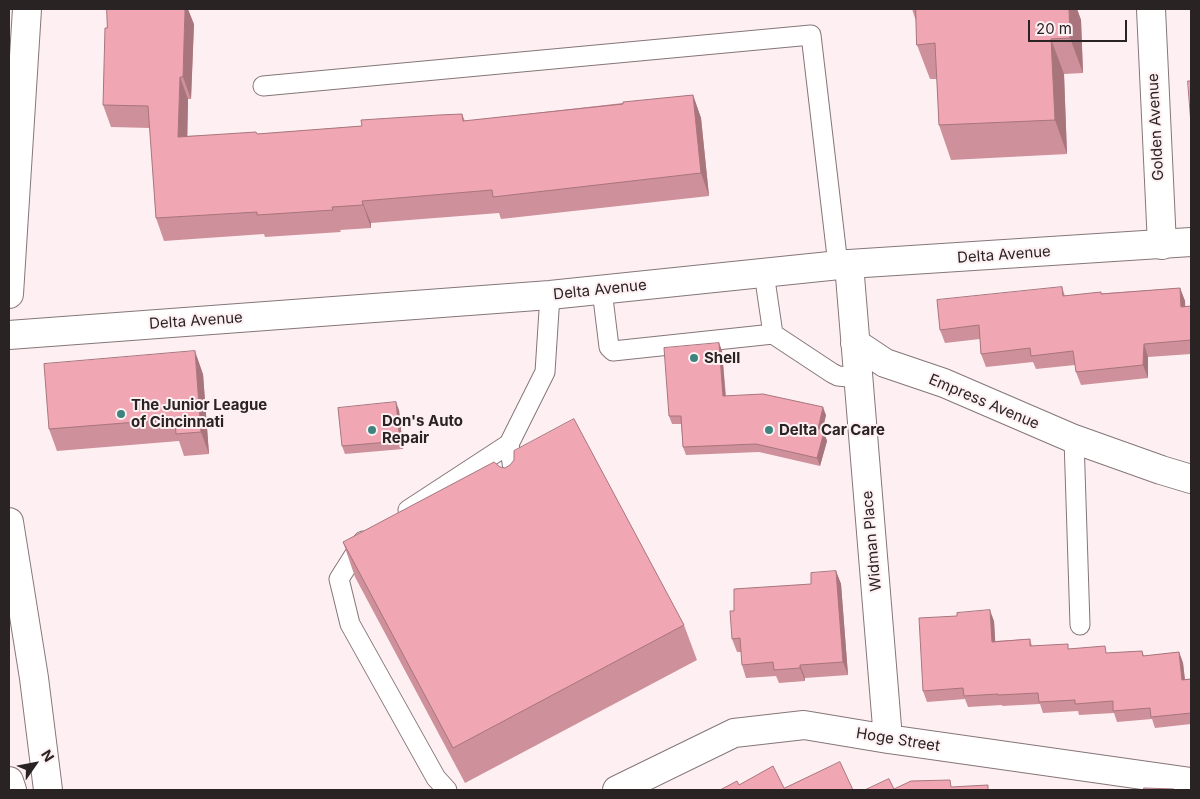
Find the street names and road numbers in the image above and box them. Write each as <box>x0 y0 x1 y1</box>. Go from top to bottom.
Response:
street label: Golden Avenue <box>1144 73 1168 181</box>
street label: Delta Avenue <box>957 243 1051 267</box>
street label: Delta Avenue <box>552 276 648 304</box>
street label: Delta Avenue <box>149 309 243 333</box>
street label: Empress Avenue <box>926 371 1042 433</box>
street label: Widman Place <box>859 490 885 592</box>
street label: Hoge Street <box>855 724 941 756</box>

